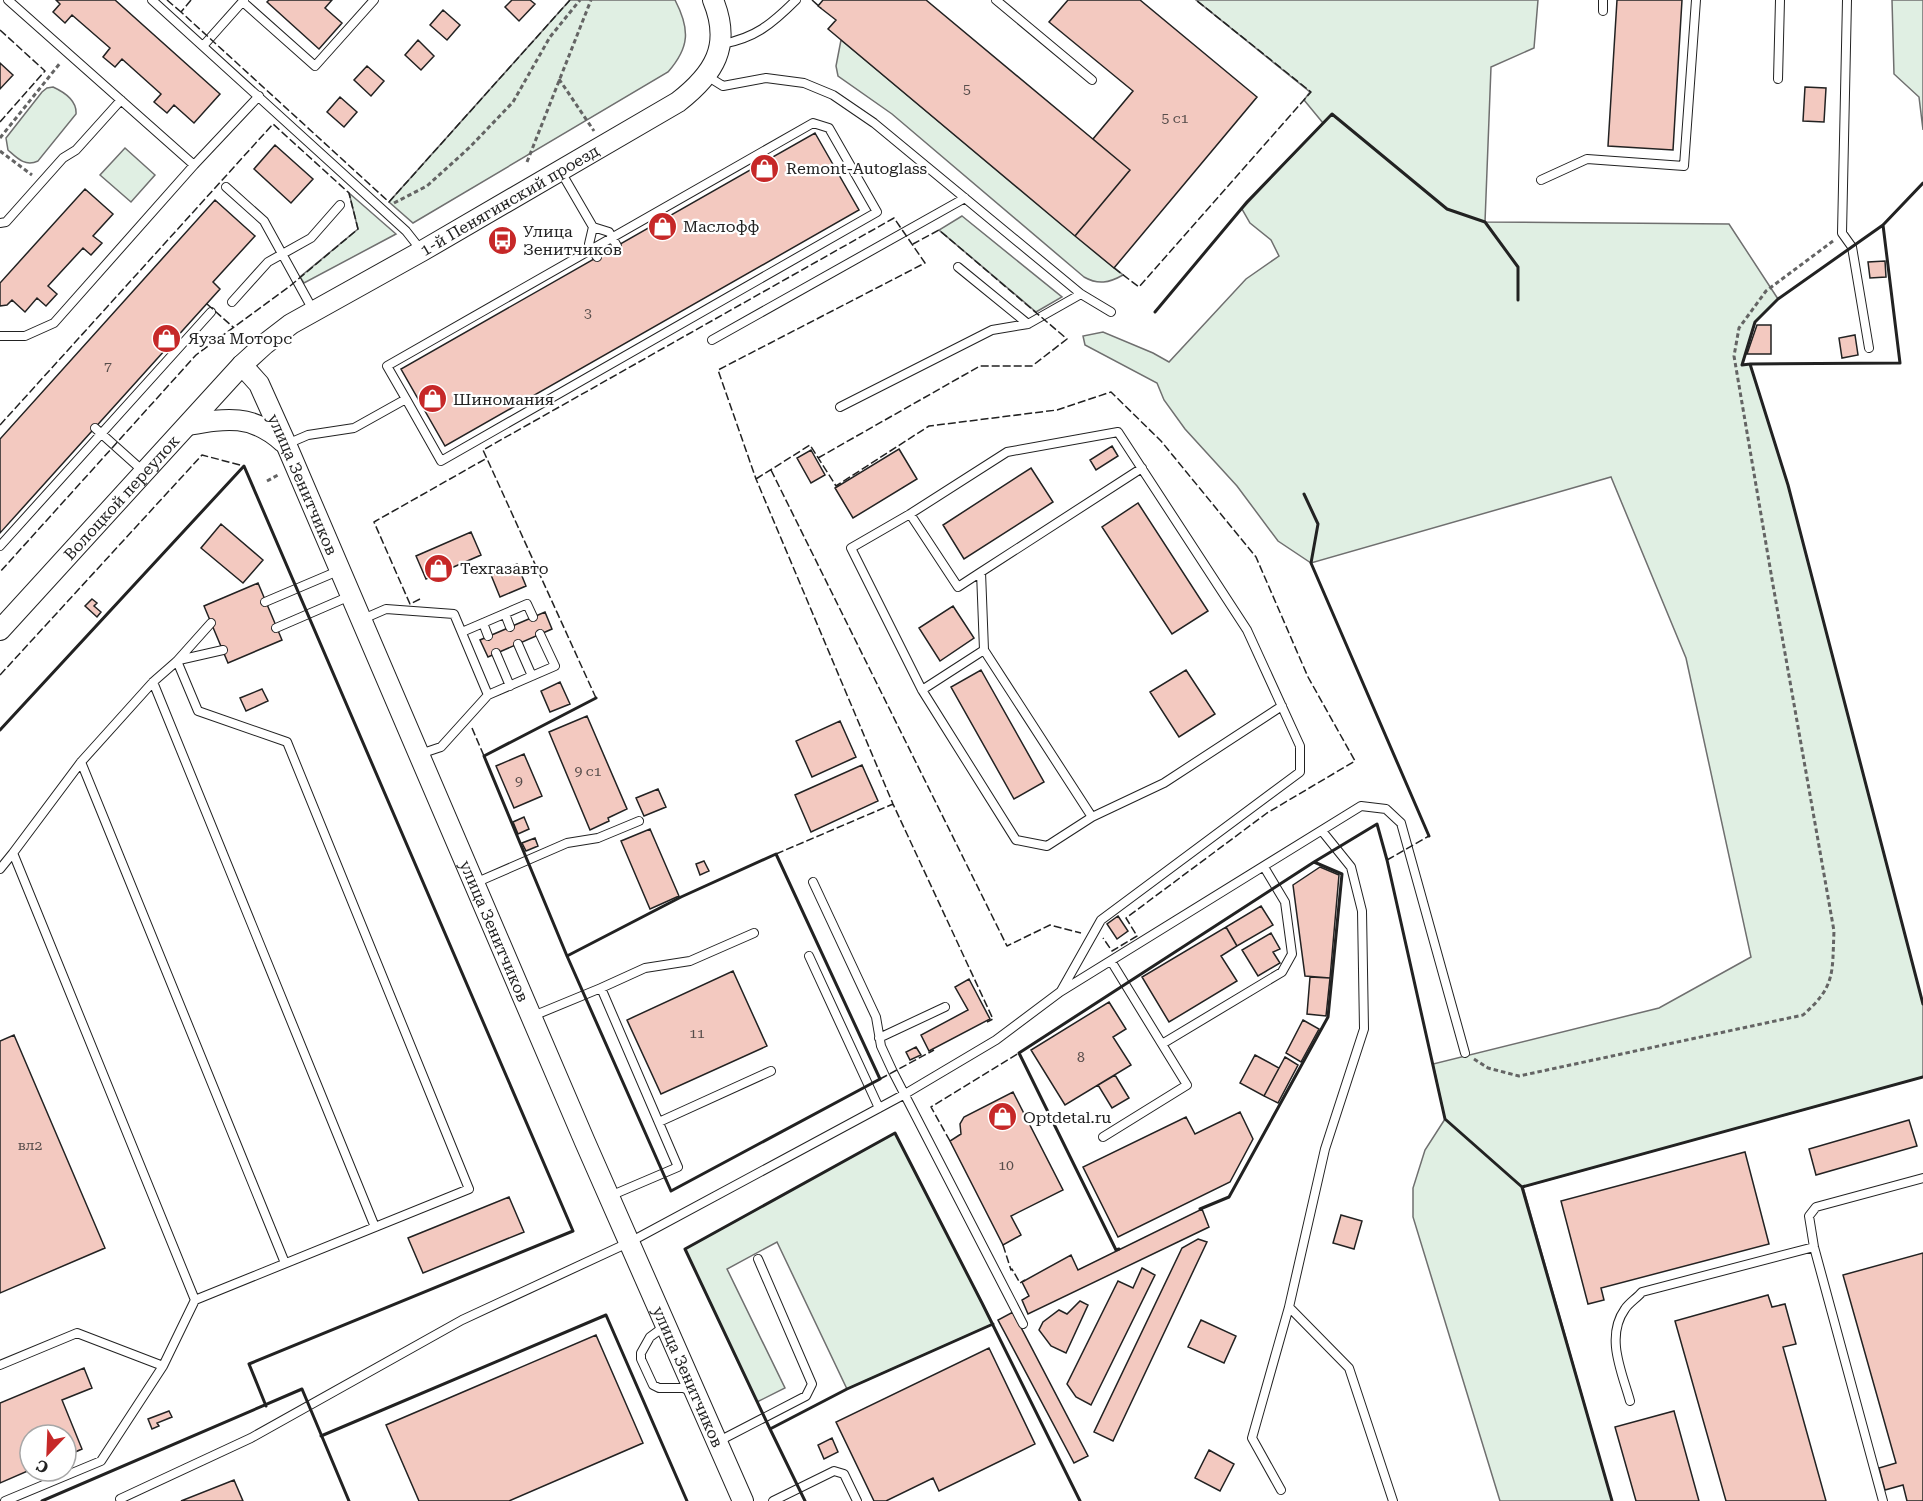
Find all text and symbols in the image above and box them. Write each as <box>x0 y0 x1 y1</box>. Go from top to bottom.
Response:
house number: 5 <box>963 81 971 97</box>
house number: 5 с1 <box>1161 110 1189 126</box>
street label: 1-й Пенягинский проезд <box>417 141 602 260</box>
shop icon: Remont-Autoglass <box>749 152 781 184</box>
place label: Remont-Autoglass <box>786 159 928 178</box>
shop icon: Маслофф <box>646 210 678 242</box>
place label: Маслофф <box>683 217 760 236</box>
place label: Улица Зенитчиков <box>523 222 622 259</box>
bus stop icon: Улица Зенитчиков <box>486 224 518 256</box>
house number: 3 <box>584 305 592 321</box>
shop icon: Яуза Моторс <box>151 322 183 354</box>
place label: Яуза Моторс <box>188 329 292 348</box>
house number: 7 <box>104 358 112 374</box>
shop icon: Шиномания <box>416 383 448 415</box>
place label: Шиномания <box>453 390 554 409</box>
street label: улица Зенитчиков <box>264 411 342 558</box>
street label: Волоцкой переулок <box>60 431 183 563</box>
shop icon: Техгазавто <box>423 552 455 584</box>
place label: Техгазавто <box>460 559 549 578</box>
house number: 9 с1 <box>574 763 602 779</box>
house number: 9 <box>515 773 523 789</box>
street label: улица Зенитчиков <box>456 857 533 1005</box>
house number: 11 <box>689 1025 705 1041</box>
house number: 8 <box>1077 1049 1085 1065</box>
shop icon: Optdetal.ru <box>986 1101 1018 1133</box>
place label: Optdetal.ru <box>1023 1108 1111 1127</box>
house number: вл2 <box>18 1137 43 1153</box>
house number: 10 <box>998 1157 1014 1173</box>
street label: улица Зенитчиков <box>649 1303 728 1450</box>
north arrow <box>18 1423 78 1483</box>
text: С <box>33 1455 51 1477</box>

